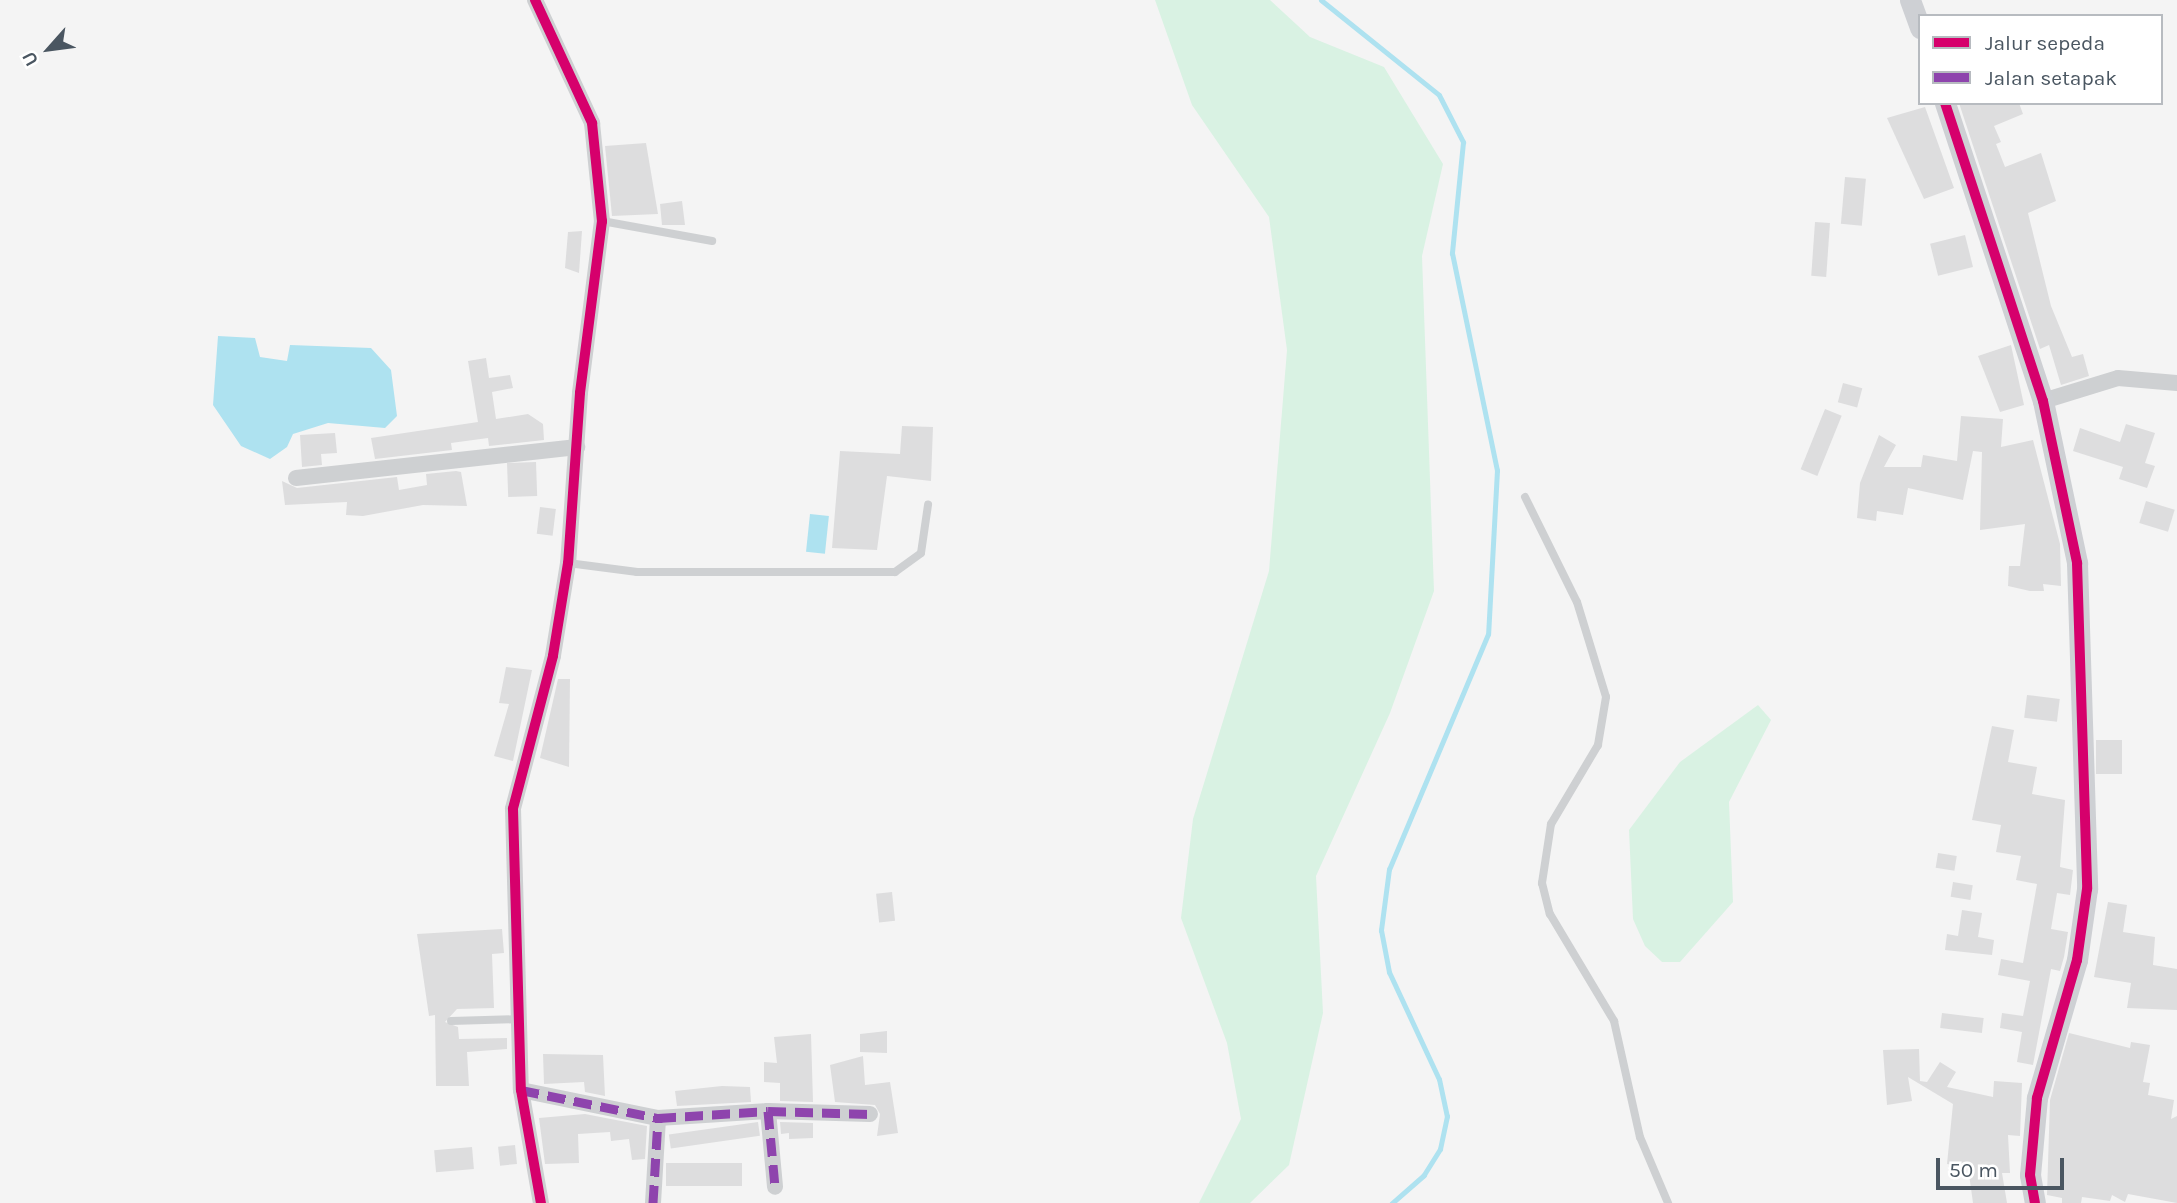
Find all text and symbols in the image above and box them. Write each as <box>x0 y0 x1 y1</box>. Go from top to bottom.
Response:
north arrow <box>14 14 84 84</box>
legend <box>1918 14 2163 105</box>
text: Jalur sepeda <box>1985 31 2105 55</box>
text: U <box>18 48 43 70</box>
text: Jalan setapak <box>1985 66 2117 90</box>
scale bar <box>1939 1144 2067 1188</box>
text: 50 m <box>1949 1158 1998 1182</box>

